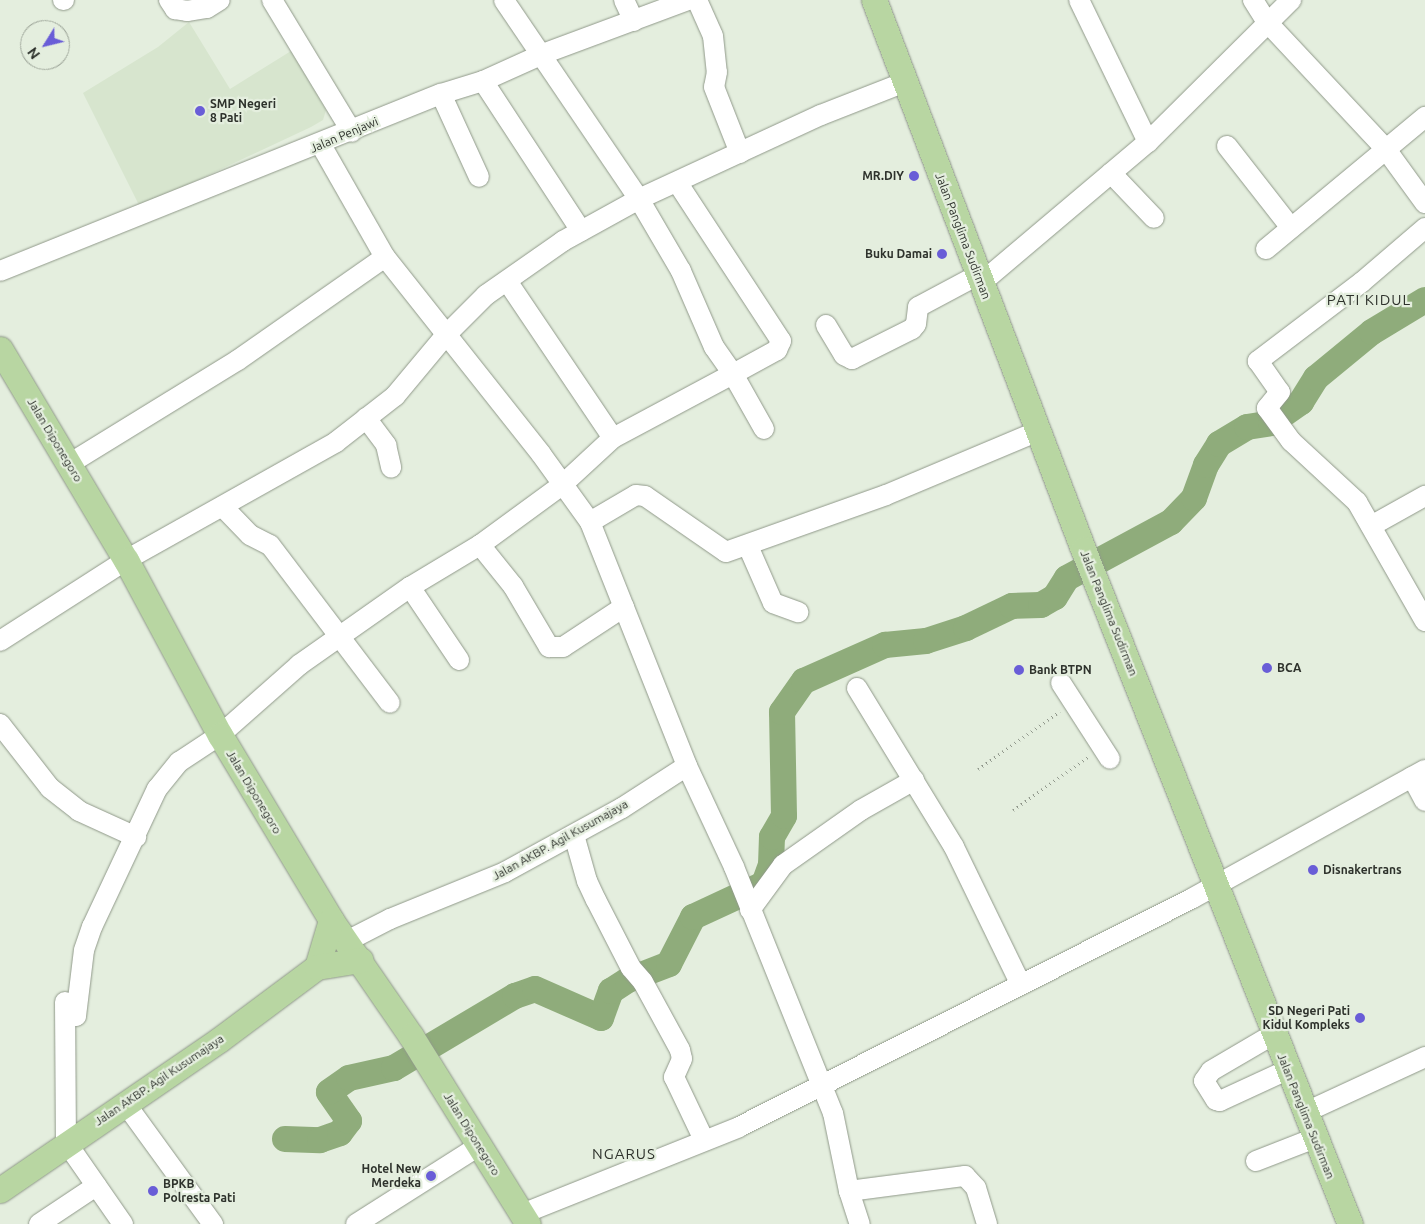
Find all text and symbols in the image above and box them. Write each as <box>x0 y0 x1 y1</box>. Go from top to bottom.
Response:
north arrow <box>20 20 70 70</box>
text: N <box>24 44 43 62</box>
place label: SMP Negeri 8 Pati <box>210 97 276 125</box>
marker: SMP Negeri 8 Pati <box>194 105 206 117</box>
street label: Jalan Penjawi <box>308 114 380 156</box>
place label: MR.DIY <box>862 169 904 183</box>
marker: MR.DIY <box>908 170 920 182</box>
street label: Jalan Panglima Sudirman <box>932 171 994 301</box>
place label: Buku Damai <box>865 247 932 261</box>
marker: Buku Damai <box>936 248 948 260</box>
district label: PATI KIDUL <box>1326 291 1412 309</box>
street label: Jalan Diponegoro <box>24 395 86 485</box>
street label: Jalan Panglima Sudirman <box>1077 548 1141 678</box>
place label: BCA <box>1277 661 1301 675</box>
marker: BCA <box>1261 662 1273 674</box>
place label: Bank BTPN <box>1029 663 1092 677</box>
marker: Bank BTPN <box>1013 664 1025 676</box>
street label: Jalan Diponegoro <box>223 747 285 837</box>
street label: Jalan AKBP. Agil Kusumajaya <box>490 797 630 883</box>
place label: Disnakertrans <box>1323 863 1402 877</box>
marker: Disnakertrans <box>1307 864 1319 876</box>
place label: SD Negeri Pati Kidul Kompleks <box>1263 1004 1350 1032</box>
marker: SD Negeri Pati Kidul Kompleks <box>1354 1012 1366 1024</box>
street label: Jalan AKBP. Agil Kusumajaya <box>92 1031 226 1129</box>
street label: Jalan Panglima Sudirman <box>1274 1051 1338 1181</box>
street label: Jalan Diponegoro <box>441 1090 503 1178</box>
district label: NGARUS <box>591 1145 657 1163</box>
place label: Hotel New Merdeka <box>361 1162 421 1190</box>
marker: Hotel New Merdeka <box>425 1170 437 1182</box>
place label: BPKB Polresta Pati <box>163 1177 235 1205</box>
marker: BPKB Polresta Pati <box>147 1185 159 1197</box>

